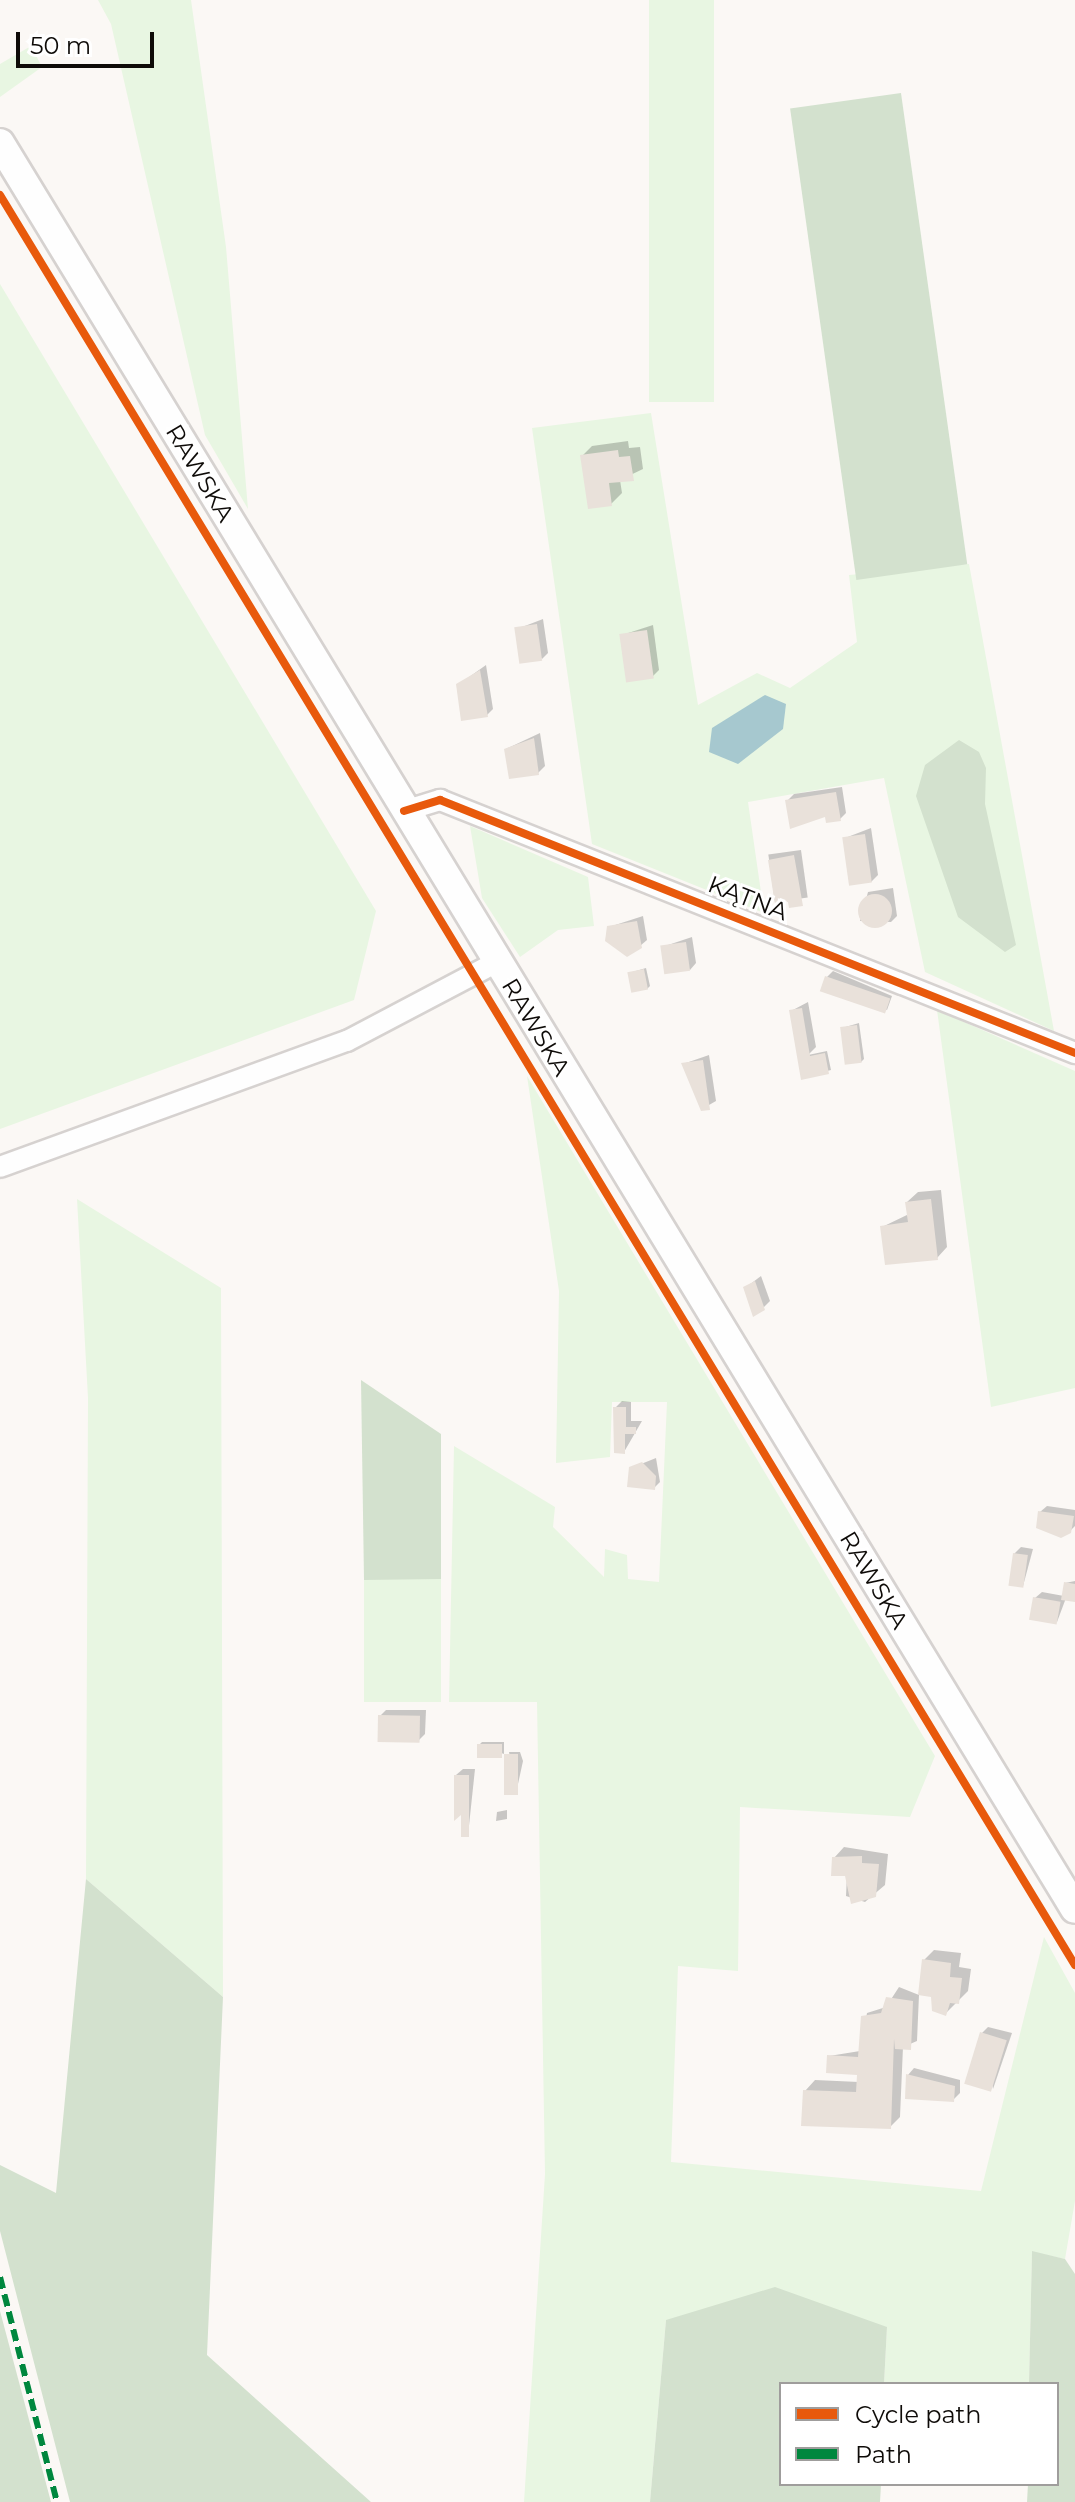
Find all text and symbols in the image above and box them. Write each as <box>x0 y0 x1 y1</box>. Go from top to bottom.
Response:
scale bar <box>20 16 158 66</box>
text: 50 m <box>30 31 91 60</box>
street label: RAWSKA <box>160 419 240 527</box>
street label: KĄTNA <box>704 870 792 926</box>
street label: RAWSKA <box>496 973 576 1081</box>
street label: RAWSKA <box>834 1526 914 1634</box>
legend <box>779 2382 1059 2486</box>
text: Cycle path <box>855 2400 982 2429</box>
text: Path <box>855 2440 912 2469</box>

